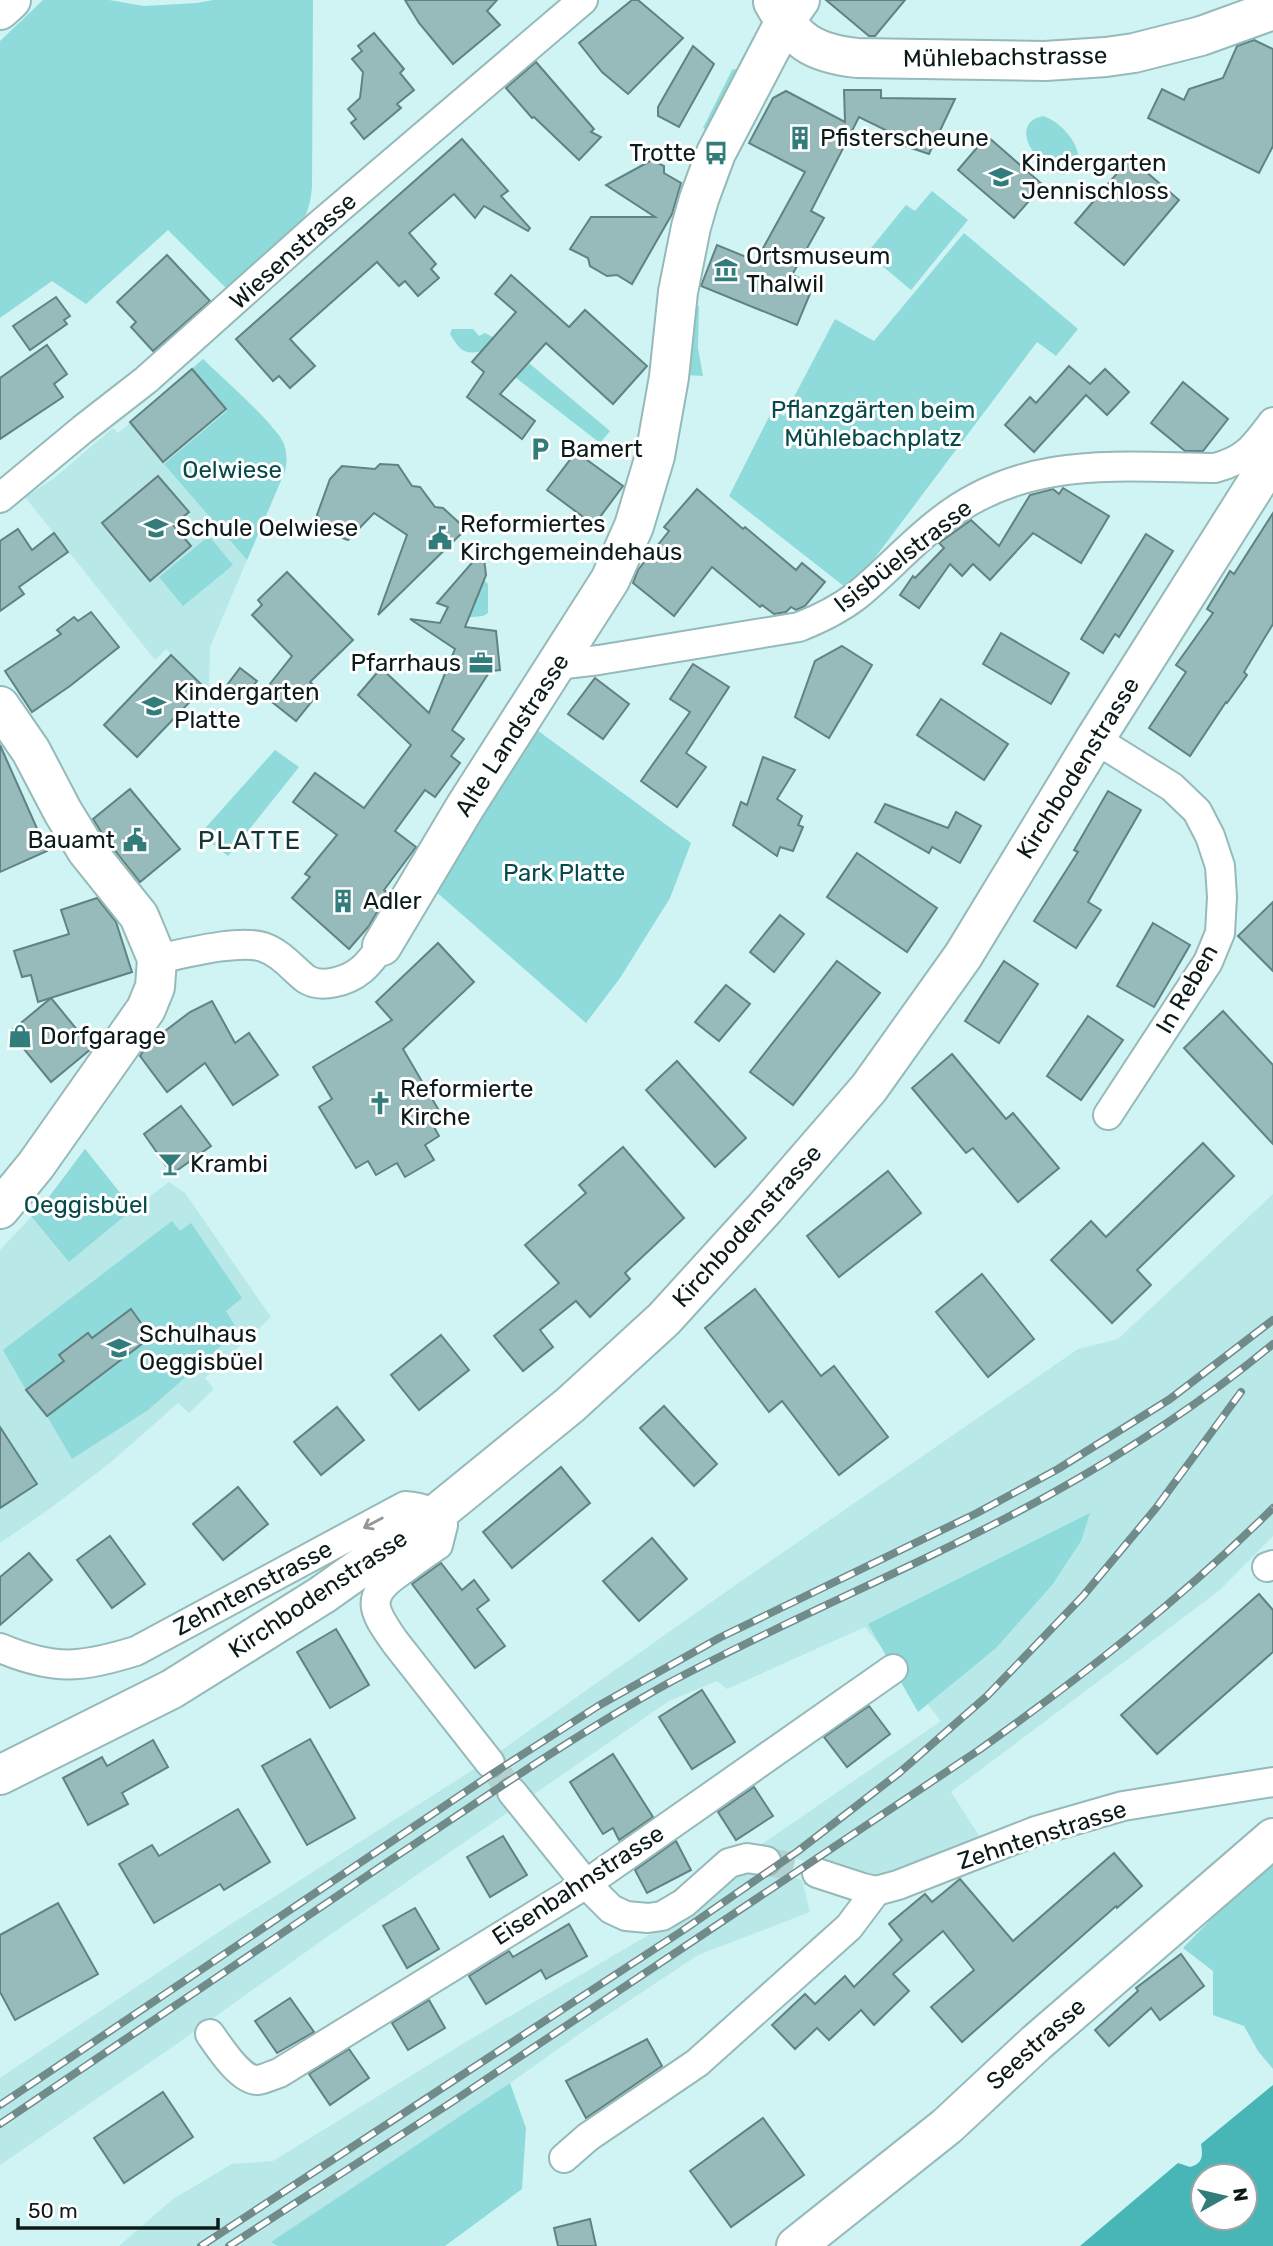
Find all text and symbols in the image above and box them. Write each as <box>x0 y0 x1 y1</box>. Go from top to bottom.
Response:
street label: Mühlebachstrasse <box>903 41 1107 73</box>
building icon: Pfisterscheune <box>786 124 814 152</box>
place label: Pfisterscheune <box>820 124 989 152</box>
place label: Trotte <box>629 139 696 167</box>
bus stop icon: Trotte <box>702 139 730 167</box>
place label: Kindergarten Jennischloss <box>1021 149 1169 205</box>
school or university icon: Kindergarten Jennischloss <box>987 163 1015 191</box>
street label: Wiesenstrasse <box>224 187 362 315</box>
place label: Ortsmuseum Thalwil <box>746 242 890 298</box>
museum icon: Ortsmuseum Thalwil <box>712 256 740 284</box>
park label: Pflanzgärten beim Mühlebachplatz <box>771 396 975 452</box>
parking icon: Bamert <box>526 435 554 463</box>
place label: Bamert <box>560 435 643 463</box>
park label: Oelwiese <box>182 456 282 484</box>
street label: Isisbüelstrasse <box>829 494 977 618</box>
place label: Reformiertes Kirchgemeindehaus <box>460 510 682 566</box>
school or university icon: Schule Oelwiese <box>142 514 170 542</box>
place label: Schule Oelwiese <box>176 514 358 542</box>
public building icon: Reformiertes Kirchgemeindehaus <box>426 524 454 552</box>
place label: Pfarrhaus <box>350 649 461 677</box>
street label: Alte Landstrasse <box>449 649 575 821</box>
office icon: Pfarrhaus <box>467 649 495 677</box>
street label: Kirchbodenstrasse <box>1011 672 1145 864</box>
place label: Kindergarten Platte <box>174 678 319 734</box>
school or university icon: Kindergarten Platte <box>140 692 168 720</box>
district label: PLATTE <box>198 825 302 856</box>
place label: Bauamt <box>27 826 115 854</box>
public building icon: Bauamt <box>121 826 149 854</box>
park label: Park Platte <box>503 859 625 887</box>
building icon: Adler <box>329 887 357 915</box>
place label: Adler <box>363 887 422 915</box>
street label: In Reben <box>1150 939 1224 1039</box>
shop icon: Dorfgarage <box>6 1022 34 1050</box>
place label: Dorfgarage <box>40 1022 166 1050</box>
place label: Reformierte Kirche <box>400 1075 533 1131</box>
church icon: Reformierte Kirche <box>366 1089 394 1117</box>
street label: Kirchbodenstrasse <box>667 1139 827 1313</box>
bar icon: Krambi <box>156 1150 184 1178</box>
place label: Krambi <box>190 1150 268 1178</box>
park label: Oeggisbüel <box>24 1191 148 1219</box>
place label: Schulhaus Oeggisbüel <box>139 1320 263 1376</box>
school or university icon: Schulhaus Oeggisbüel <box>105 1334 133 1362</box>
one-way arrow <box>364 1517 384 1531</box>
street label: Kirchbodenstrasse <box>224 1524 412 1664</box>
street label: Zehntenstrasse <box>169 1534 337 1642</box>
street label: Zehntenstrasse <box>954 1795 1130 1875</box>
street label: Eisenbahnstrasse <box>487 1819 669 1951</box>
street label: Seestrasse <box>981 1992 1091 2096</box>
north arrow <box>1189 2162 1259 2232</box>
scale bar <box>18 2186 217 2230</box>
text: N <box>1228 2186 1253 2203</box>
text: 50 m <box>28 2198 78 2223</box>

